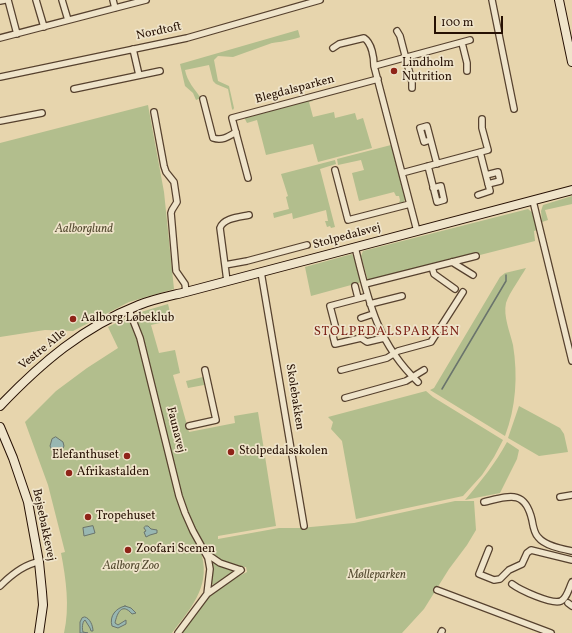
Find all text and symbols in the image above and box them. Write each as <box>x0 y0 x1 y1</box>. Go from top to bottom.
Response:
scale bar <box>436 8 505 34</box>
text: 100 m <box>441 15 473 31</box>
street label: Nordtoft <box>135 20 183 44</box>
place label: Lindholm Nutrition <box>402 57 454 85</box>
marker: Lindholm Nutrition <box>389 66 399 76</box>
street label: Blegdalsparken <box>254 73 336 107</box>
street label: Stolpedalsvej <box>311 221 383 253</box>
park label: Aalborglund <box>55 223 113 237</box>
place label: Aalborg Løbeklub <box>81 312 174 326</box>
marker: Aalborg Løbeklub <box>68 314 78 324</box>
district label: STOLPEDALSPARKEN <box>314 325 460 341</box>
street label: Vestre Alle <box>16 327 70 373</box>
street label: Skolebakken <box>282 363 306 431</box>
street label: Faunavej <box>162 405 188 455</box>
place label: Stolpedalsskolen <box>239 445 328 459</box>
marker: Stolpedalsskolen <box>226 447 236 457</box>
place label: Elefanthuset <box>52 449 119 463</box>
marker: Elefanthuset <box>122 451 132 461</box>
place label: Afrikastalden <box>77 466 149 480</box>
marker: Afrikastalden <box>64 468 74 478</box>
street label: Bejsebakkevej <box>28 487 58 563</box>
place label: Tropehuset <box>96 510 155 524</box>
marker: Tropehuset <box>83 512 93 522</box>
place label: Zoofari Scenen <box>136 543 215 557</box>
marker: Zoofari Scenen <box>123 545 133 555</box>
park label: Aalborg Zoo <box>103 560 159 574</box>
park label: Mølleparken <box>348 569 406 583</box>

